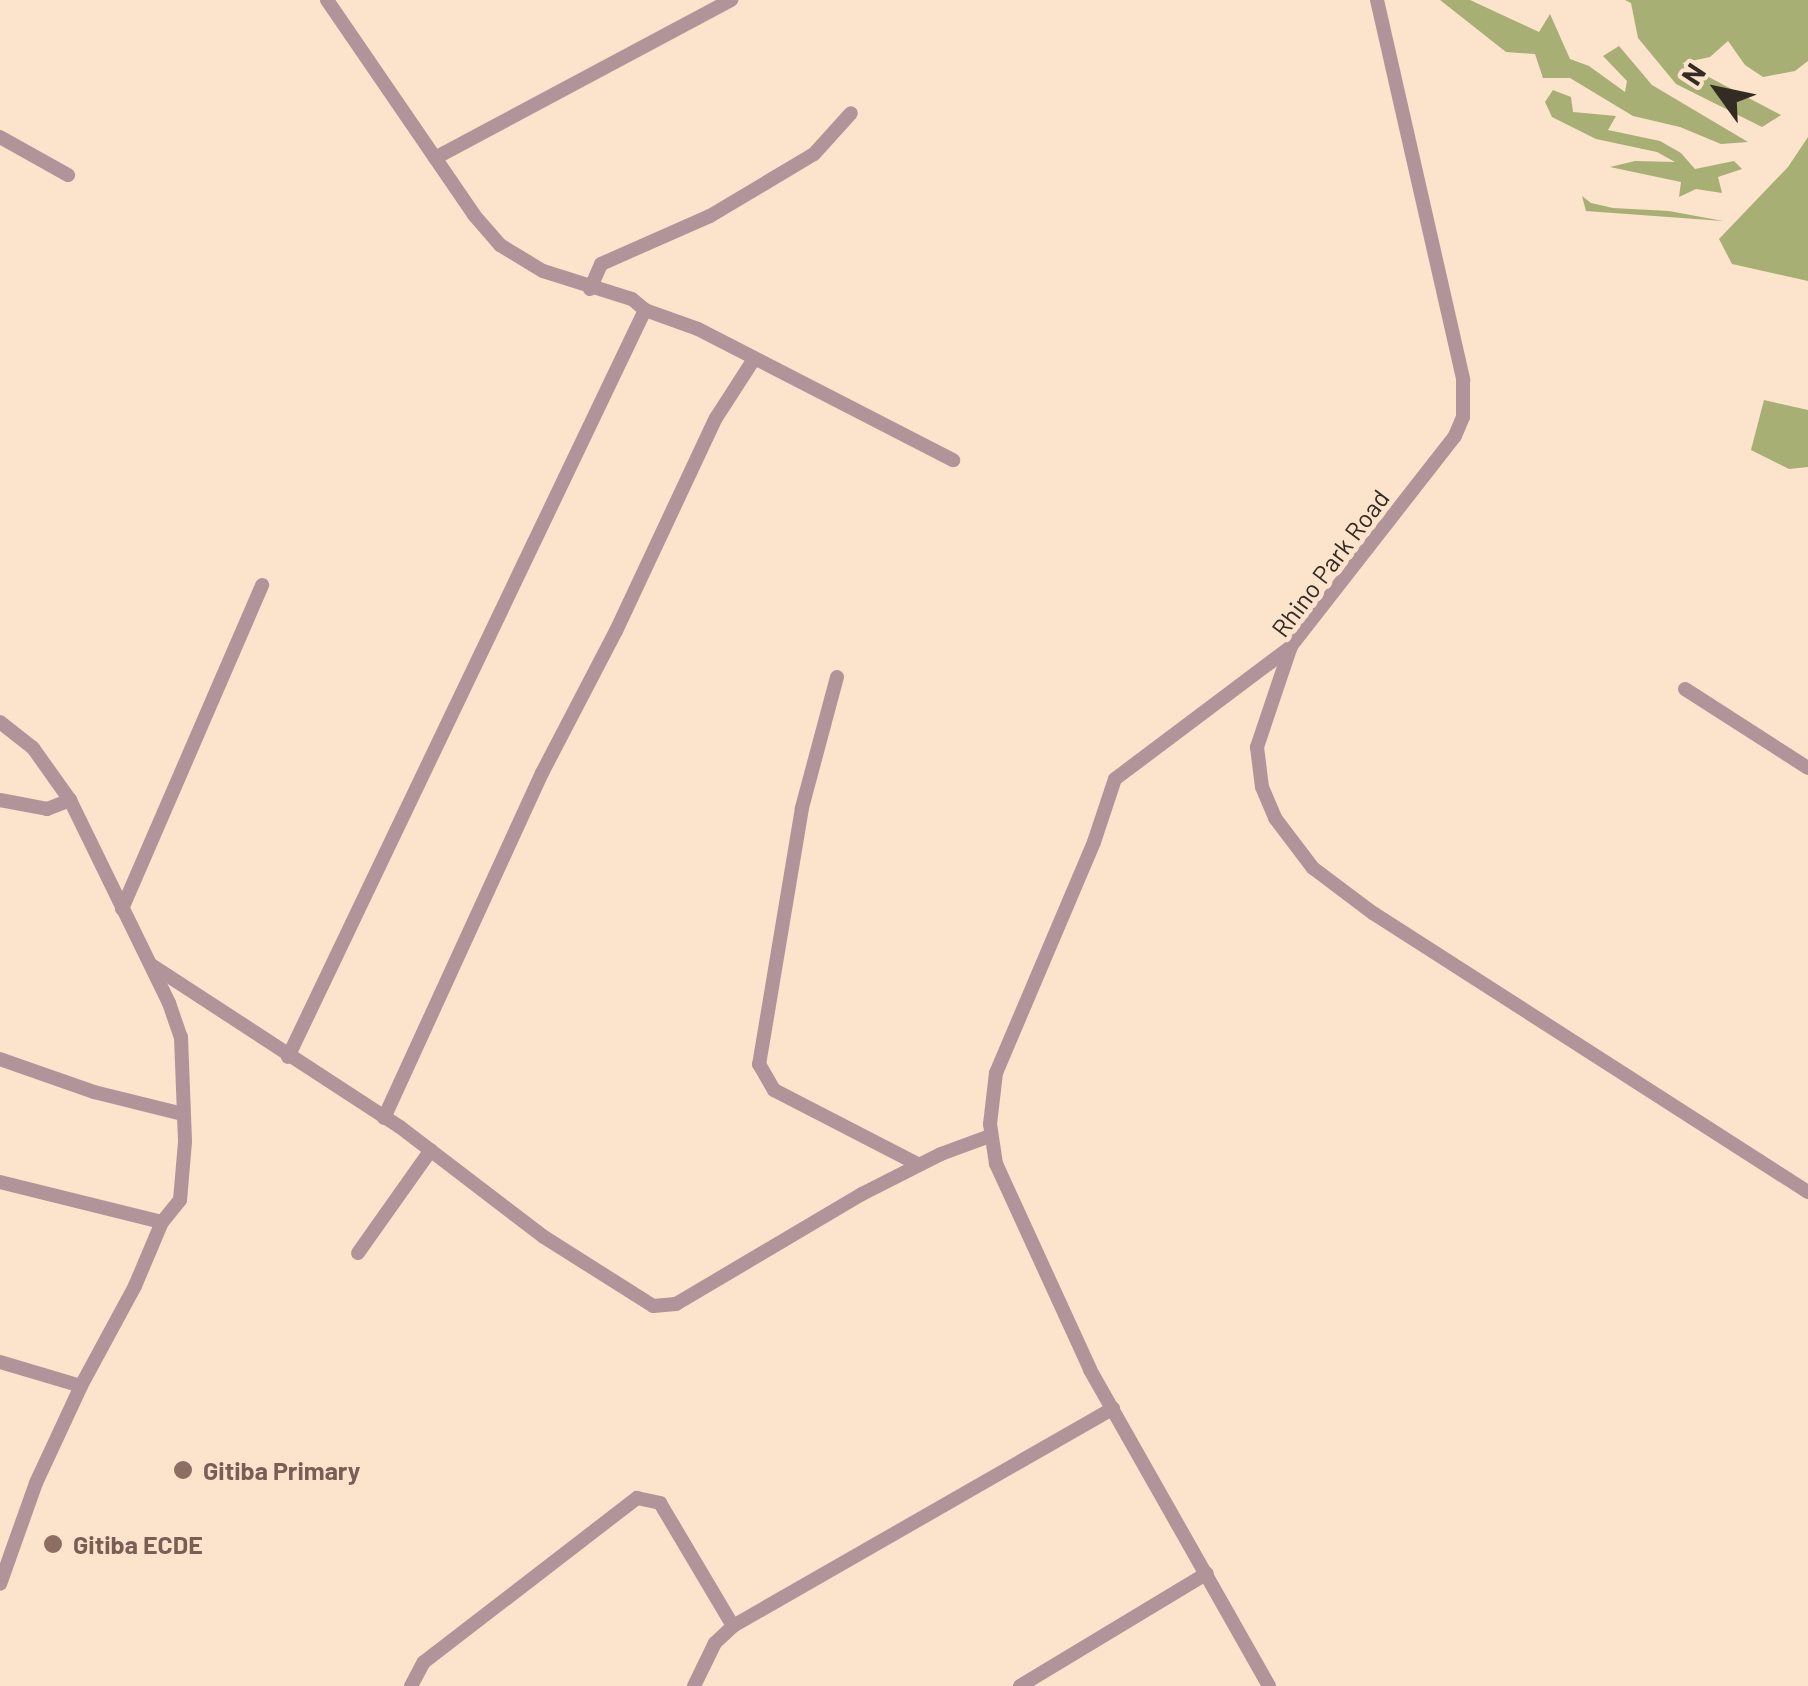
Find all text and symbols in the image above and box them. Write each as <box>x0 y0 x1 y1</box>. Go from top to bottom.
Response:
north arrow <box>1668 40 1768 140</box>
text: N <box>1674 57 1712 91</box>
street label: Rhino Park Road <box>1265 484 1395 642</box>
place label: Gitiba Primary <box>203 1455 360 1485</box>
marker: Gitiba Primary <box>172 1459 194 1481</box>
place label: Gitiba ECDE <box>73 1529 203 1559</box>
marker: Gitiba ECDE <box>42 1533 64 1555</box>

